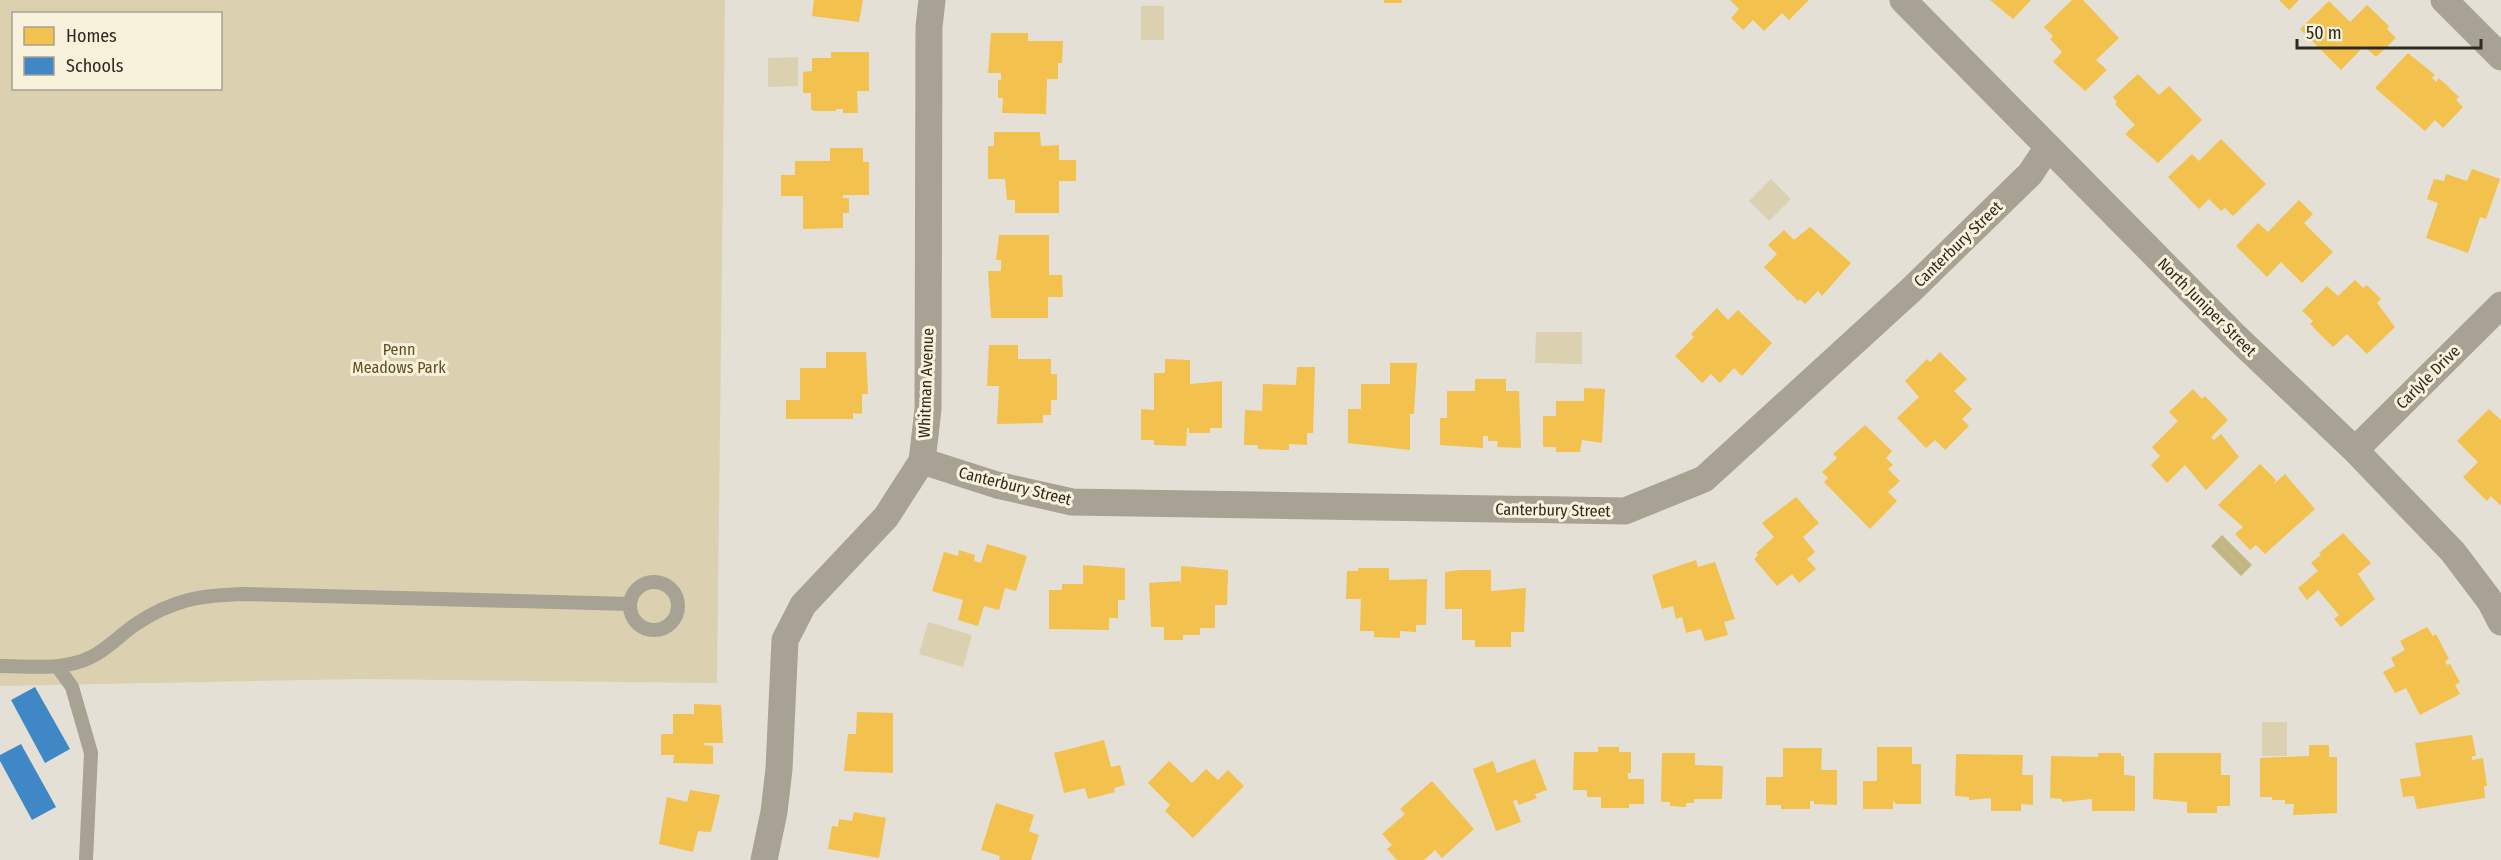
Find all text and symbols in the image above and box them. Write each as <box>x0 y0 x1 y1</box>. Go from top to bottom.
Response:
legend <box>12 12 222 90</box>
scale bar <box>2297 12 2482 50</box>
text: 50 m <box>2306 22 2342 44</box>
text: Homes <box>66 25 117 47</box>
text: Schools <box>66 55 124 77</box>
street label: Canterbury Street <box>1910 197 2007 291</box>
street label: North Juniper Street <box>2154 254 2261 361</box>
street label: Whitman Avenue <box>915 328 937 438</box>
park label: Penn Meadows Park <box>352 340 446 377</box>
street label: Carlyle Drive <box>2392 341 2464 413</box>
street label: Canterbury Street <box>957 463 1074 509</box>
street label: Canterbury Street <box>1495 499 1612 521</box>

